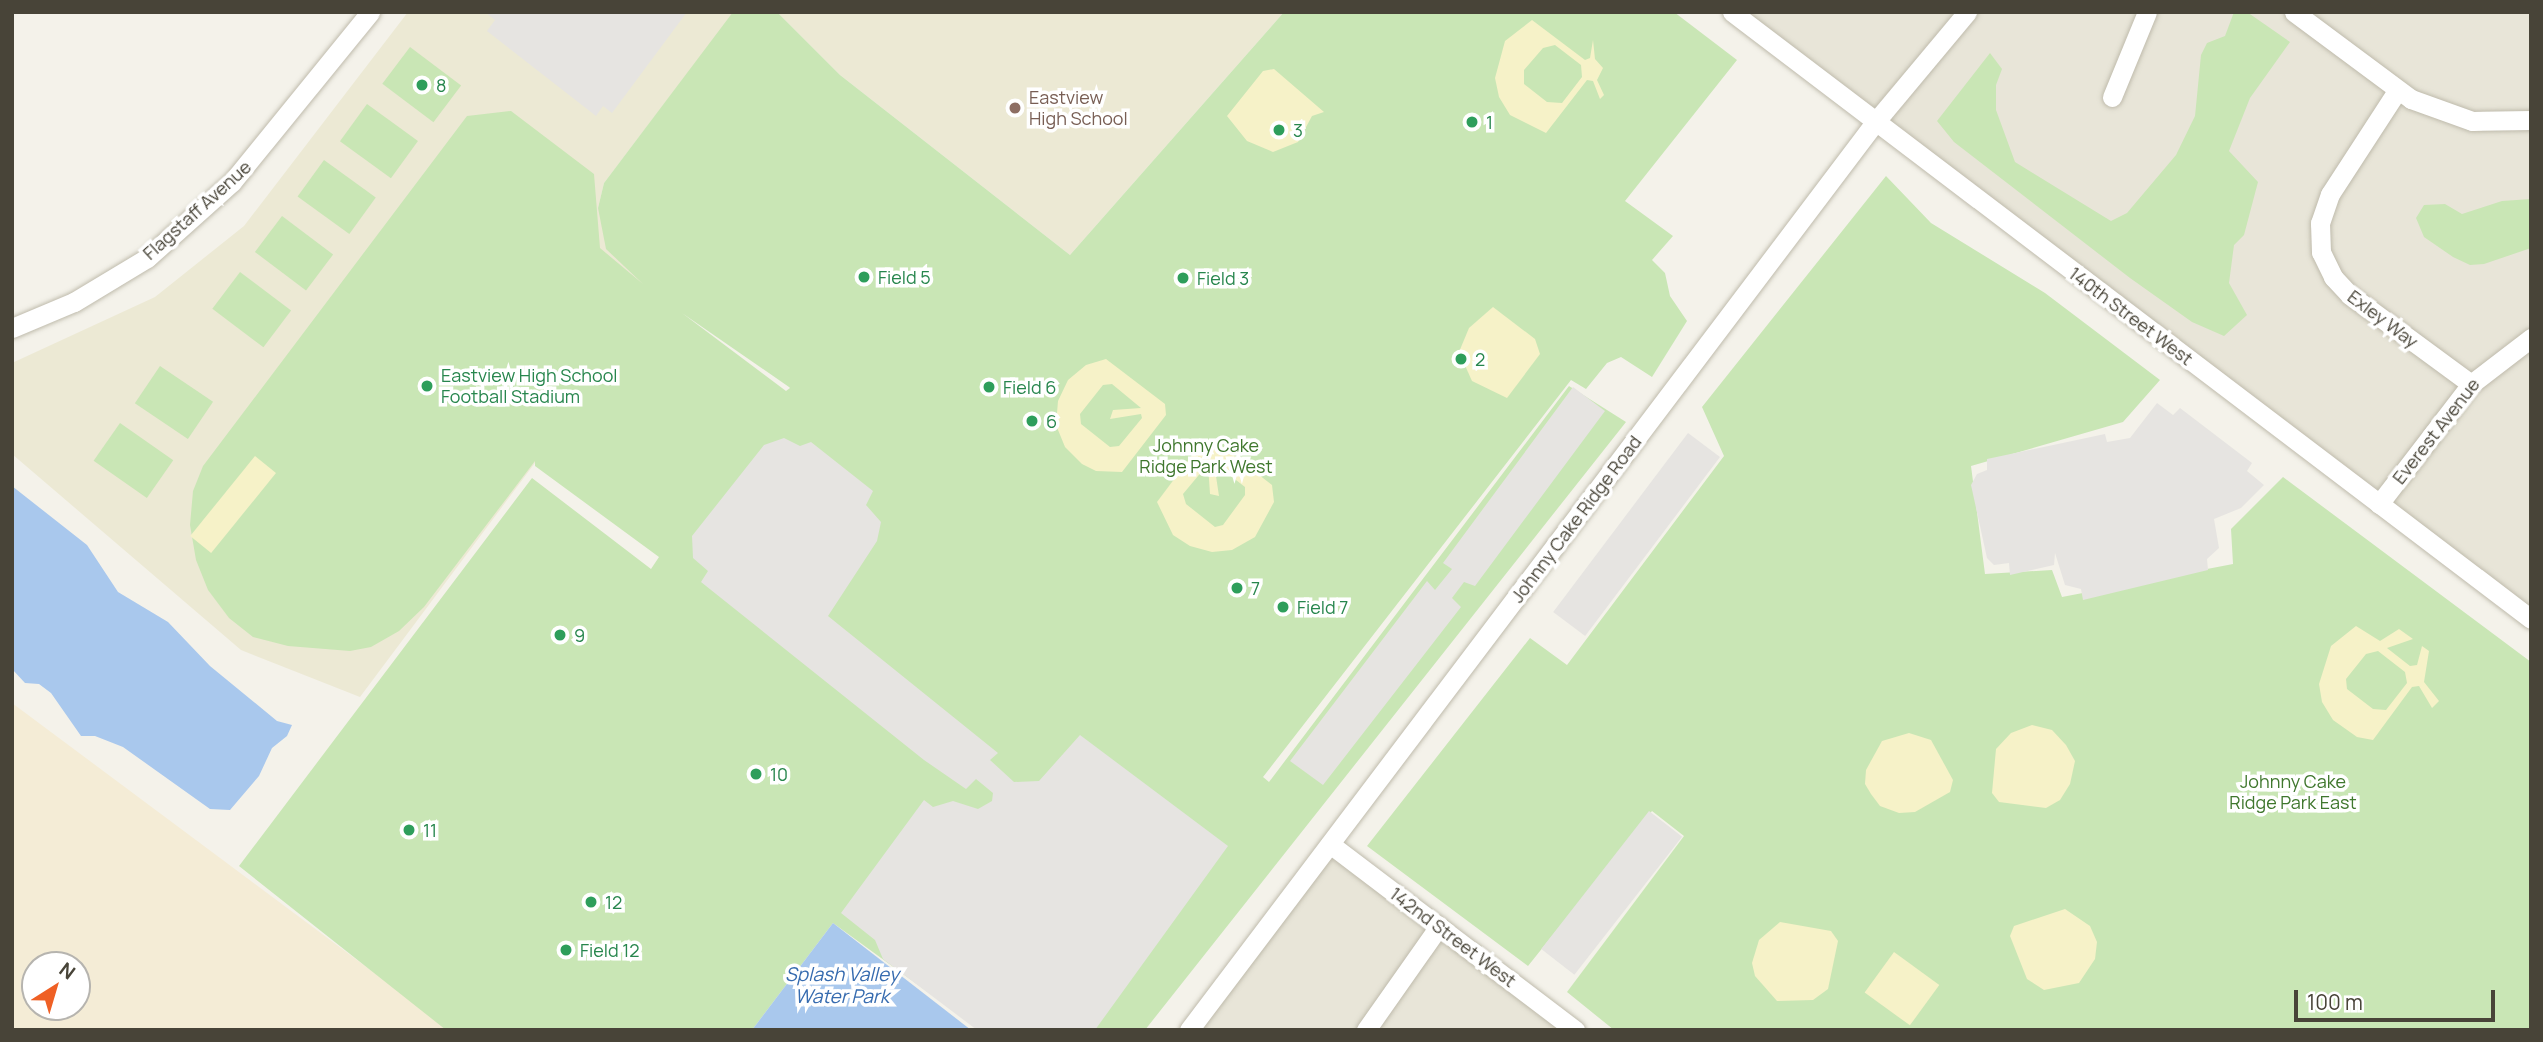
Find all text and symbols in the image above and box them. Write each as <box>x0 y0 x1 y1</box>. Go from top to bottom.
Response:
place label: 8 <box>436 74 446 96</box>
marker: 8 <box>414 77 430 93</box>
place label: Eastview High School <box>1029 87 1128 130</box>
marker: Eastview High School <box>1007 100 1023 116</box>
place label: 1 <box>1486 111 1493 133</box>
marker: 1 <box>1464 114 1480 130</box>
place label: 3 <box>1293 119 1303 141</box>
marker: 3 <box>1271 122 1287 138</box>
street label: Flagstaff Avenue <box>139 156 255 264</box>
street label: 140th Street West <box>2065 262 2197 370</box>
place label: Field 5 <box>878 266 931 288</box>
place label: Field 3 <box>1197 267 1249 289</box>
marker: Field 5 <box>856 269 872 285</box>
marker: Field 3 <box>1175 270 1191 286</box>
street label: Exley Way <box>2344 286 2422 352</box>
place label: 2 <box>1475 348 1485 370</box>
marker: 2 <box>1453 351 1469 367</box>
place label: Eastview High School Football Stadium <box>441 365 618 408</box>
street label: Everest Avenue <box>2388 374 2484 488</box>
place label: Field 6 <box>1003 376 1056 398</box>
marker: Eastview High School Football Stadium <box>419 378 435 394</box>
marker: Field 6 <box>981 379 997 395</box>
place label: 6 <box>1046 410 1057 432</box>
marker: 6 <box>1024 413 1040 429</box>
street label: Johnny Cake Ridge Road <box>1506 431 1646 607</box>
park label: Johnny Cake Ridge Park West <box>1139 435 1273 478</box>
place label: 7 <box>1251 577 1260 599</box>
marker: 7 <box>1229 580 1245 596</box>
place label: Field 7 <box>1297 596 1348 618</box>
marker: Field 7 <box>1275 599 1291 615</box>
place label: 9 <box>574 624 585 646</box>
marker: 9 <box>552 627 568 643</box>
place label: 10 <box>770 763 788 785</box>
marker: 10 <box>748 766 764 782</box>
park label: Johnny Cake Ridge Park East <box>2229 771 2357 814</box>
place label: 11 <box>423 819 437 841</box>
marker: 11 <box>401 822 417 838</box>
street label: 142nd Street West <box>1386 883 1520 991</box>
place label: 12 <box>605 891 622 913</box>
marker: 12 <box>583 894 599 910</box>
place label: Field 12 <box>580 939 640 961</box>
marker: Field 12 <box>558 942 574 958</box>
north arrow <box>21 951 91 1021</box>
text: N <box>54 956 81 985</box>
water label: Splash Valley Water Park <box>785 964 899 1008</box>
scale bar <box>2298 976 2499 1020</box>
text: 100 m <box>2307 988 2363 1016</box>

